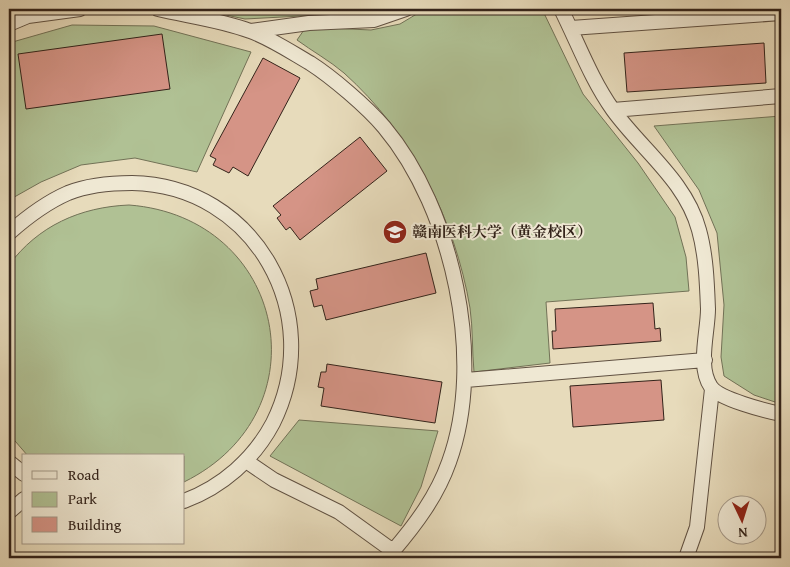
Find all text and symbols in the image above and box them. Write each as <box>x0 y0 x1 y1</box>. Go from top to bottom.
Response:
school or university icon: 赣南医科大学（黄金校区） <box>382 219 408 245</box>
place label: 赣南医科大学（黄金校区） <box>412 221 592 242</box>
legend <box>22 454 185 544</box>
text: Road <box>68 464 99 485</box>
text: Park <box>68 488 97 509</box>
north arrow <box>718 494 768 544</box>
text: Building <box>68 514 122 535</box>
text: N <box>737 523 748 543</box>

